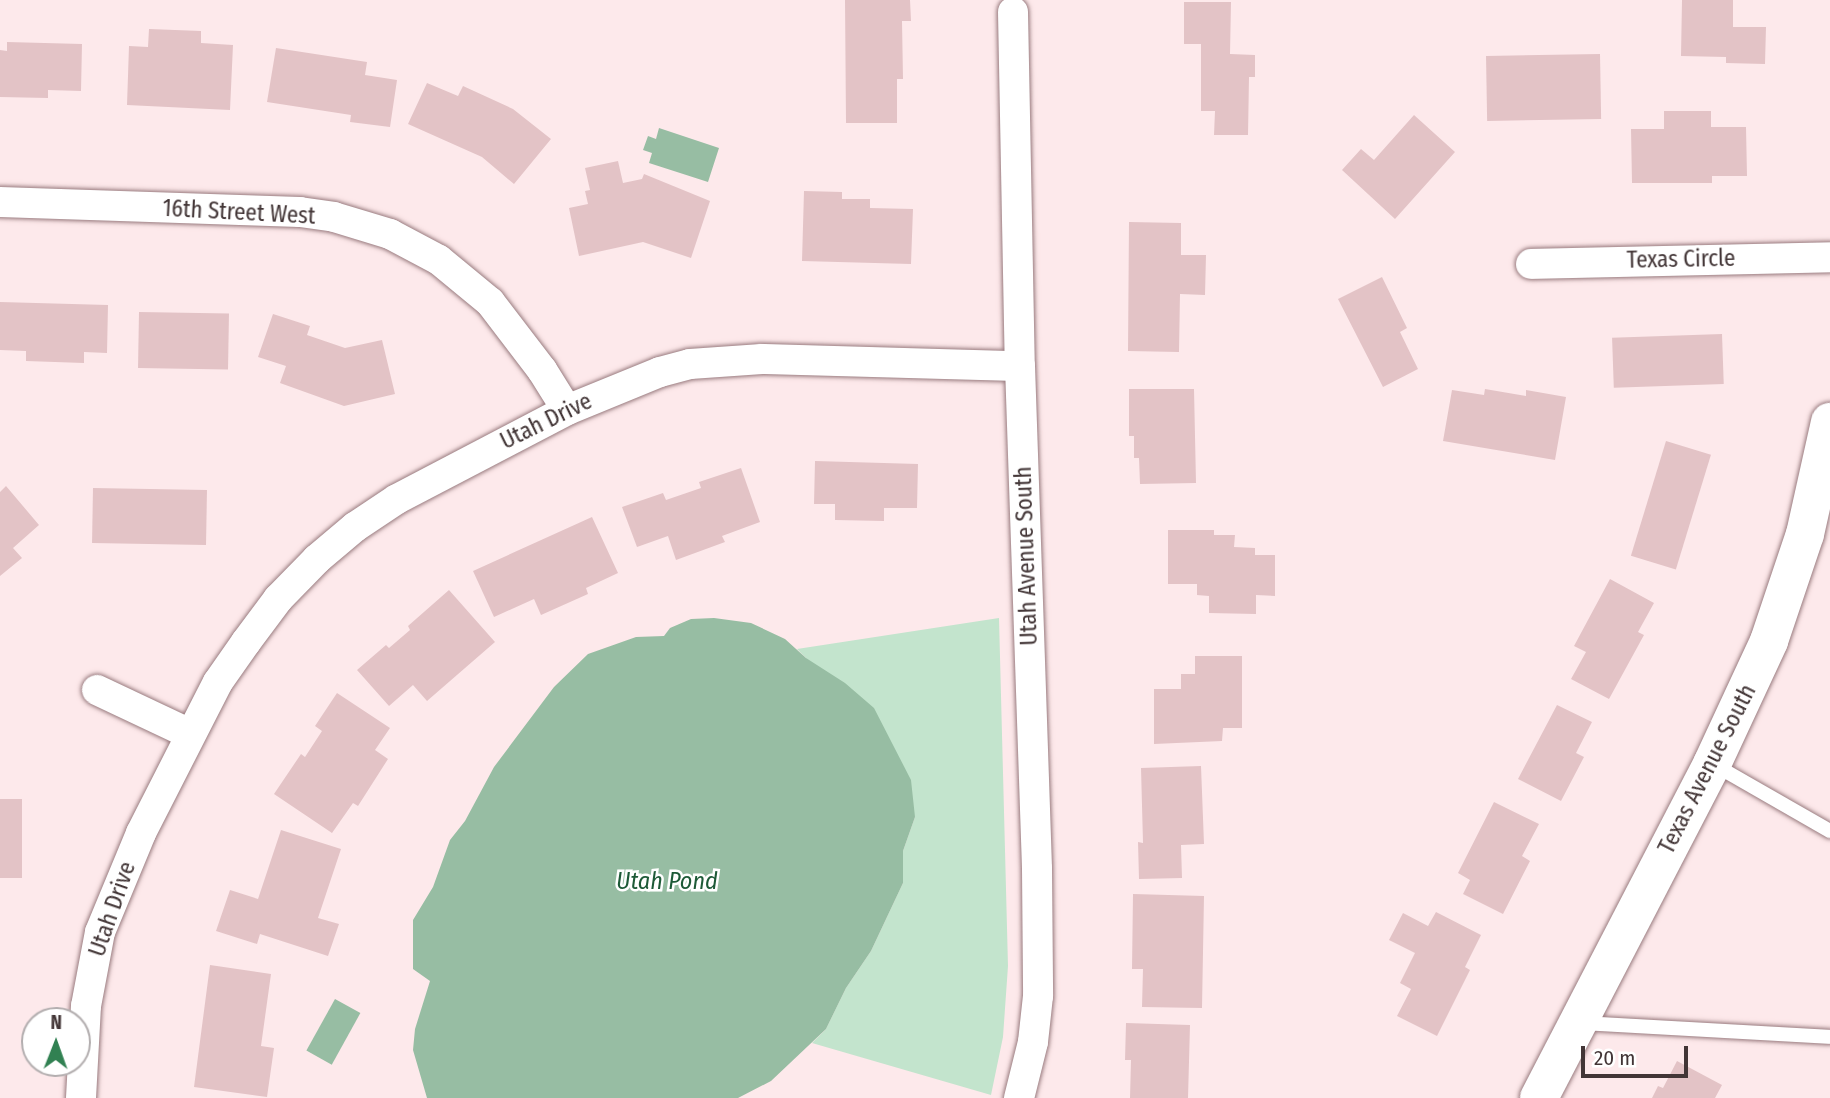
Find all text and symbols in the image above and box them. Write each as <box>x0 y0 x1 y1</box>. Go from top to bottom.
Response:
street label: 16th Street West <box>162 194 316 230</box>
street label: Texas Circle <box>1626 244 1736 274</box>
street label: Utah Drive <box>496 387 596 455</box>
street label: Utah Avenue South <box>1009 466 1043 646</box>
street label: Texas Avenue South <box>1652 680 1762 858</box>
street label: Utah Drive <box>83 858 141 960</box>
water label: Utah Pond <box>616 868 718 896</box>
north arrow <box>21 1007 91 1077</box>
text: N <box>50 1011 62 1034</box>
scale bar <box>1585 1032 1692 1076</box>
text: 20 m <box>1594 1045 1635 1071</box>

